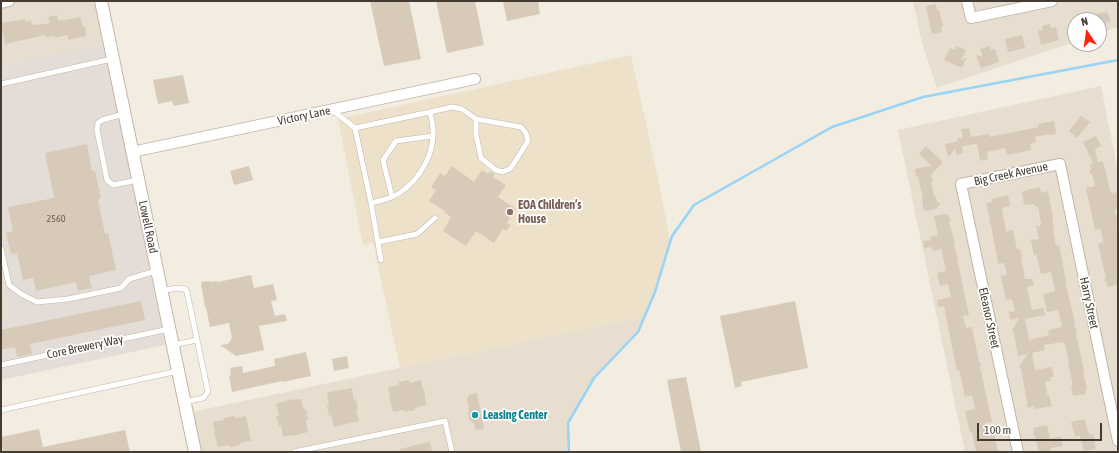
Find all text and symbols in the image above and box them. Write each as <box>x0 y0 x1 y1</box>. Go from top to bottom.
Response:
north arrow <box>1067 12 1107 52</box>
text: N <box>1080 15 1089 28</box>
street label: Victory Lane <box>276 103 332 129</box>
street label: Big Creek Avenue <box>973 159 1049 189</box>
place label: EOA Children’s House <box>518 198 581 226</box>
street label: Lowell Road <box>135 199 161 255</box>
marker: EOA Children’s House <box>505 207 515 217</box>
house number: 2560 <box>47 213 65 225</box>
street label: Harry Street <box>1076 276 1102 330</box>
street label: Eleanor Street <box>975 286 1003 350</box>
street label: Core Brewery Way <box>45 332 125 362</box>
place label: Leasing Center <box>483 408 547 422</box>
marker: Leasing Center <box>470 410 480 420</box>
scale bar <box>979 415 1104 441</box>
text: 100 m <box>984 423 1011 437</box>

